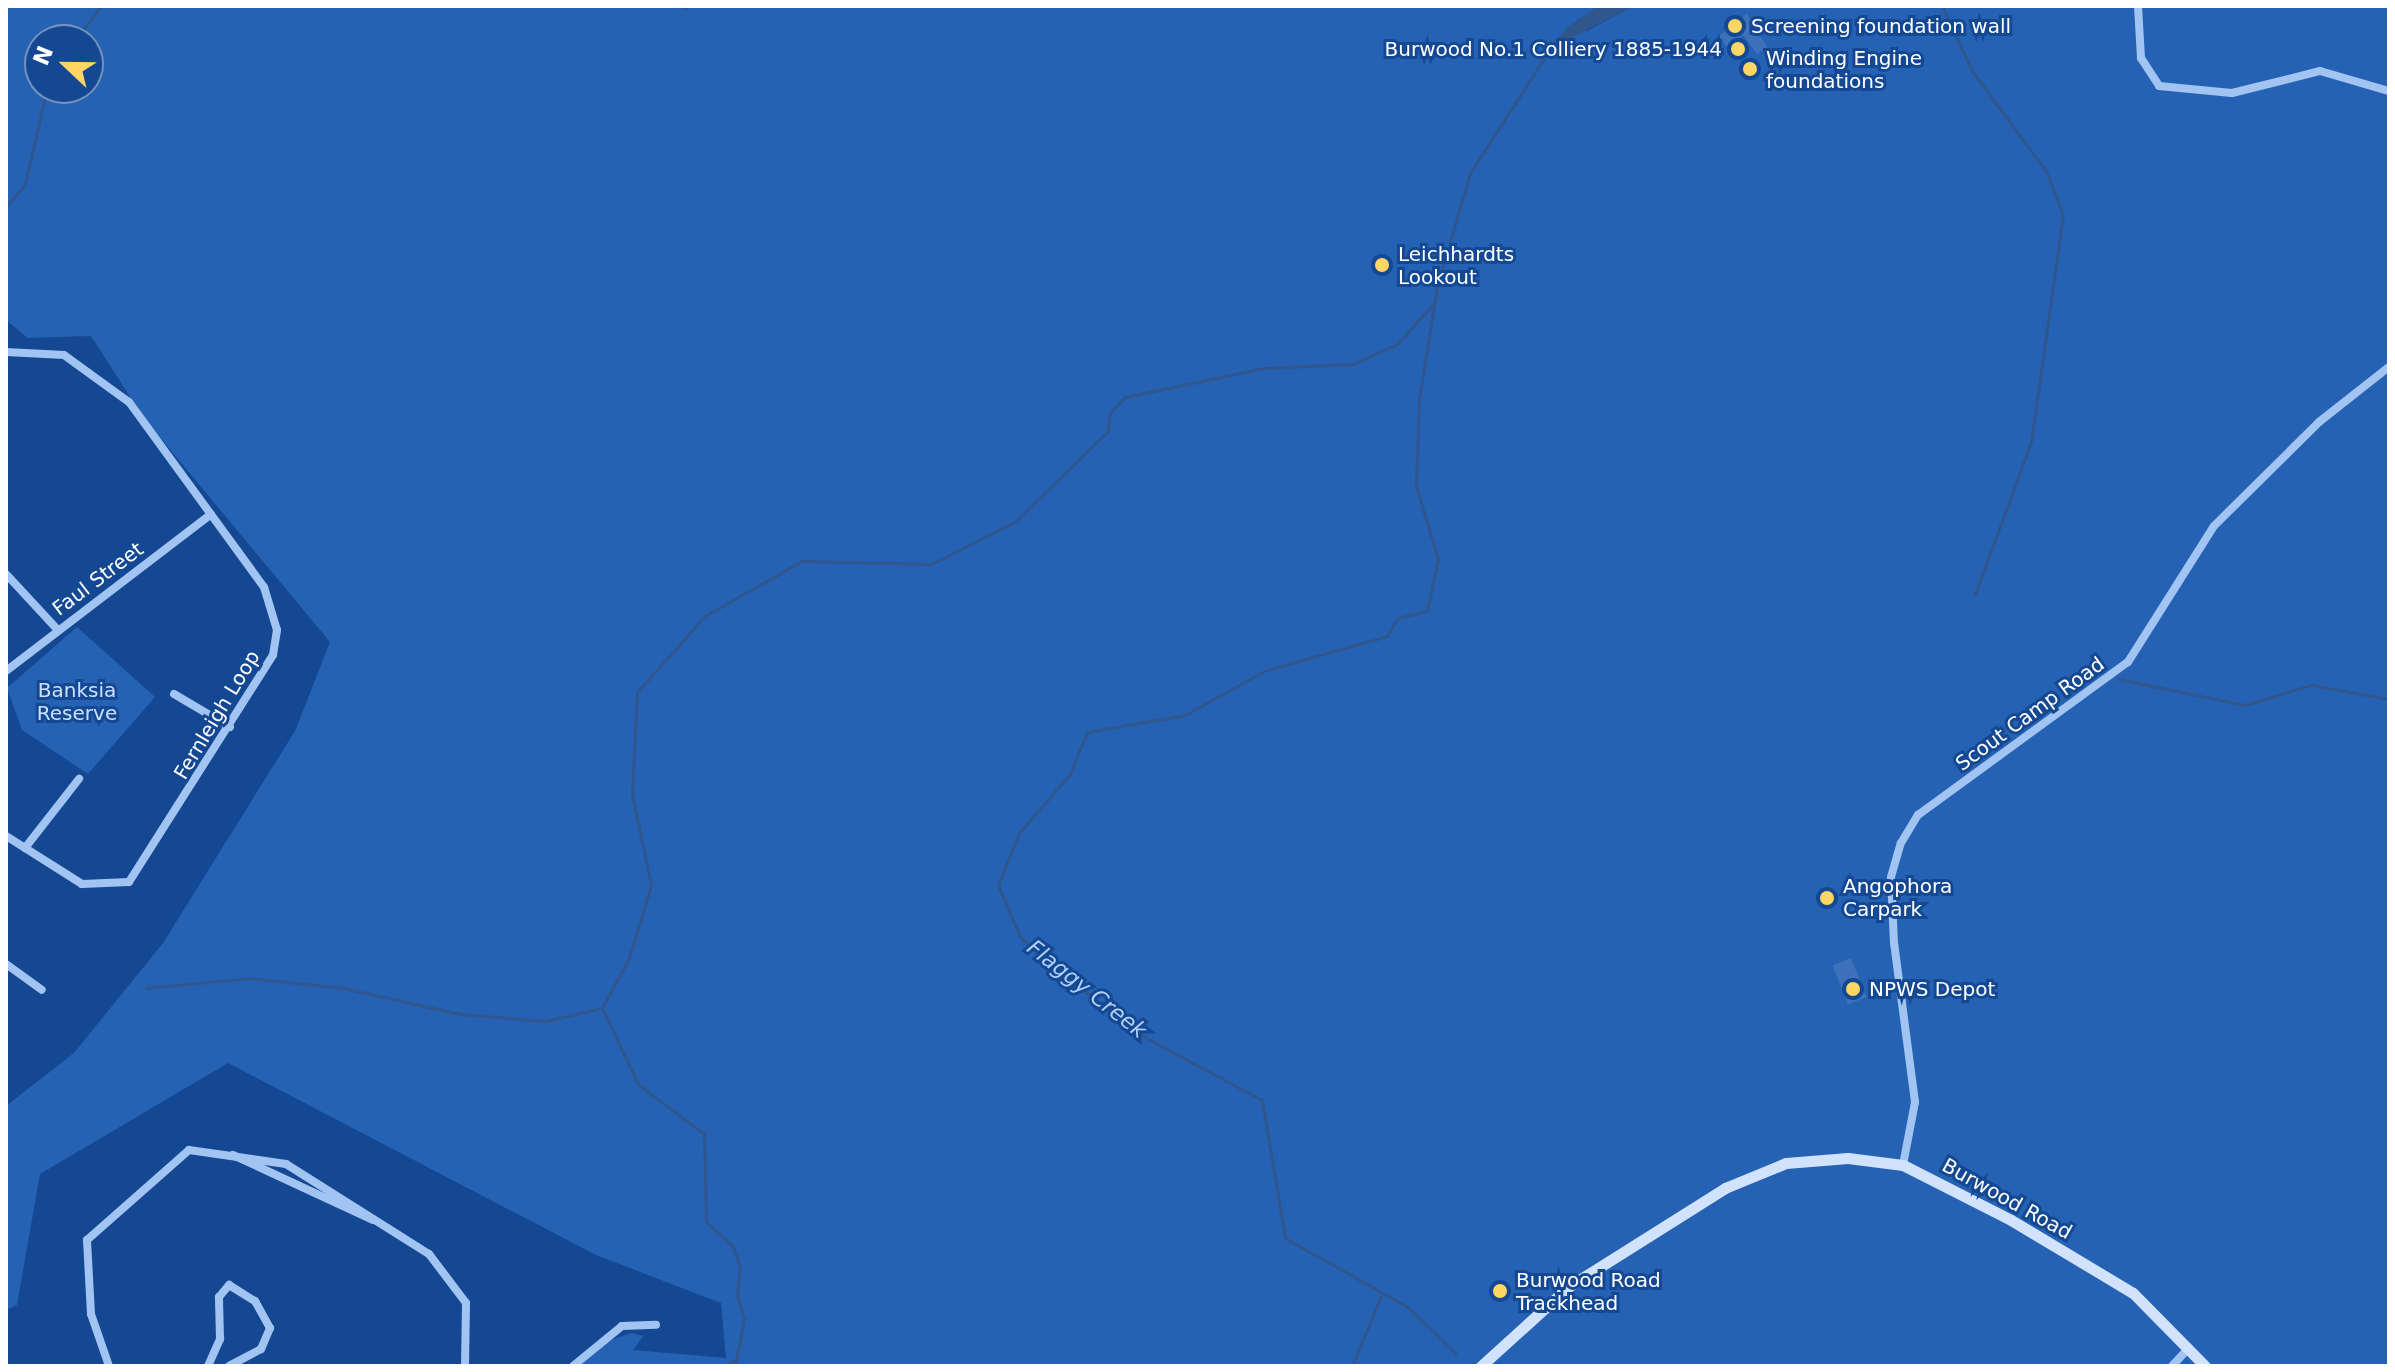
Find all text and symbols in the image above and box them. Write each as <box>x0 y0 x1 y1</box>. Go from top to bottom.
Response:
place label: Screening foundation wall <box>1751 14 2011 38</box>
marker: Screening foundation wall <box>1726 17 1744 35</box>
north arrow <box>24 24 104 104</box>
place label: Burwood No.1 Colliery 1885-1944 <box>1385 37 1722 61</box>
marker: Burwood No.1 Colliery 1885-1944 <box>1729 40 1747 58</box>
text: N <box>28 42 58 69</box>
place label: Winding Engine foundations <box>1766 46 1922 93</box>
marker: Winding Engine foundations <box>1741 60 1759 78</box>
place label: Leichhardts Lookout <box>1398 242 1514 289</box>
marker: Leichhardts Lookout <box>1373 256 1391 274</box>
street label: Faul Street <box>48 537 148 621</box>
street label: Fernleigh Loop <box>169 646 265 784</box>
street label: Scout Camp Road <box>1951 652 2109 776</box>
park label: Banksia Reserve <box>37 678 117 725</box>
place label: Angophora Carpark <box>1843 874 1952 921</box>
marker: Angophora Carpark <box>1818 889 1836 907</box>
water label: Flaggy Creek <box>1022 934 1152 1044</box>
place label: NPWS Depot <box>1869 977 1995 1001</box>
marker: NPWS Depot <box>1844 980 1862 998</box>
street label: Burwood Road <box>1938 1153 2076 1245</box>
place label: Burwood Road Trackhead <box>1516 1268 1661 1315</box>
marker: Burwood Road Trackhead <box>1491 1282 1509 1300</box>

